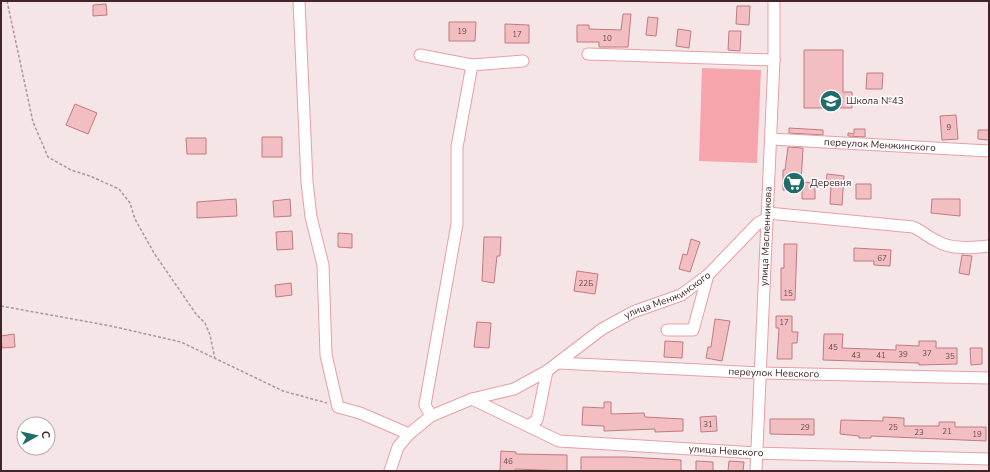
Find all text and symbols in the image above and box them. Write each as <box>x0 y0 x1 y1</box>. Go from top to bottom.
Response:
house number: 19 <box>457 26 467 37</box>
house number: 17 <box>512 29 522 40</box>
house number: 10 <box>602 33 612 44</box>
school or university icon: Школа №43 <box>818 88 844 114</box>
place label: Школа №43 <box>846 94 904 108</box>
house number: 9 <box>947 122 952 133</box>
street label: переулок Менжинского <box>824 135 936 155</box>
supermarket icon: Деревня <box>781 170 807 196</box>
place label: Деревня <box>810 176 851 190</box>
street label: улица Масленникова <box>757 186 775 286</box>
house number: 67 <box>877 253 887 264</box>
street label: улица Менжинского <box>621 268 714 323</box>
house number: 22Б <box>579 278 593 289</box>
house number: 15 <box>783 288 793 299</box>
house number: 17 <box>779 317 789 328</box>
house number: 45 <box>828 342 838 353</box>
house number: 37 <box>922 348 932 359</box>
house number: 39 <box>898 349 908 360</box>
house number: 43 <box>851 350 861 361</box>
house number: 41 <box>876 350 886 361</box>
house number: 35 <box>945 351 955 362</box>
street label: переулок Невского <box>728 364 820 381</box>
north arrow <box>16 416 56 456</box>
house number: 31 <box>703 419 713 430</box>
house number: 29 <box>800 422 810 433</box>
house number: 25 <box>888 422 898 433</box>
house number: 21 <box>942 426 952 437</box>
house number: 23 <box>914 427 924 438</box>
house number: 19 <box>972 429 982 440</box>
text: С <box>37 430 53 440</box>
street label: улица Невского <box>688 442 764 460</box>
house number: 46 <box>503 456 513 467</box>

